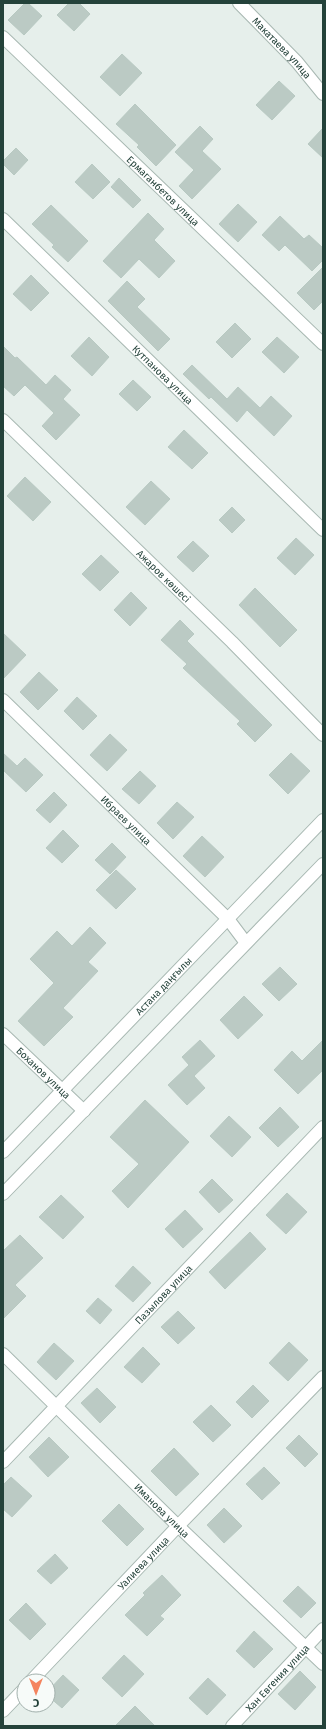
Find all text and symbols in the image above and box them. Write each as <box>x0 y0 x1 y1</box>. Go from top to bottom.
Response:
street label: Макатаева улица <box>249 15 313 81</box>
street label: Ермаганбетов улица <box>124 154 201 229</box>
street label: Кутпанова улица <box>129 343 195 407</box>
street label: Ажаров көшесі <box>134 548 193 606</box>
street label: Ибраев улица <box>98 794 153 848</box>
street label: Астана даңғылы <box>133 955 195 1018</box>
street label: Боханов улица <box>14 1045 72 1102</box>
street label: Пазылова улица <box>133 1263 195 1327</box>
street label: Иманова улица <box>131 1481 191 1541</box>
street label: Уалиева улица <box>116 1534 172 1593</box>
street label: Хан Евгения улица <box>243 1642 312 1715</box>
north arrow <box>16 1673 56 1713</box>
text: С <box>32 1696 39 1709</box>

